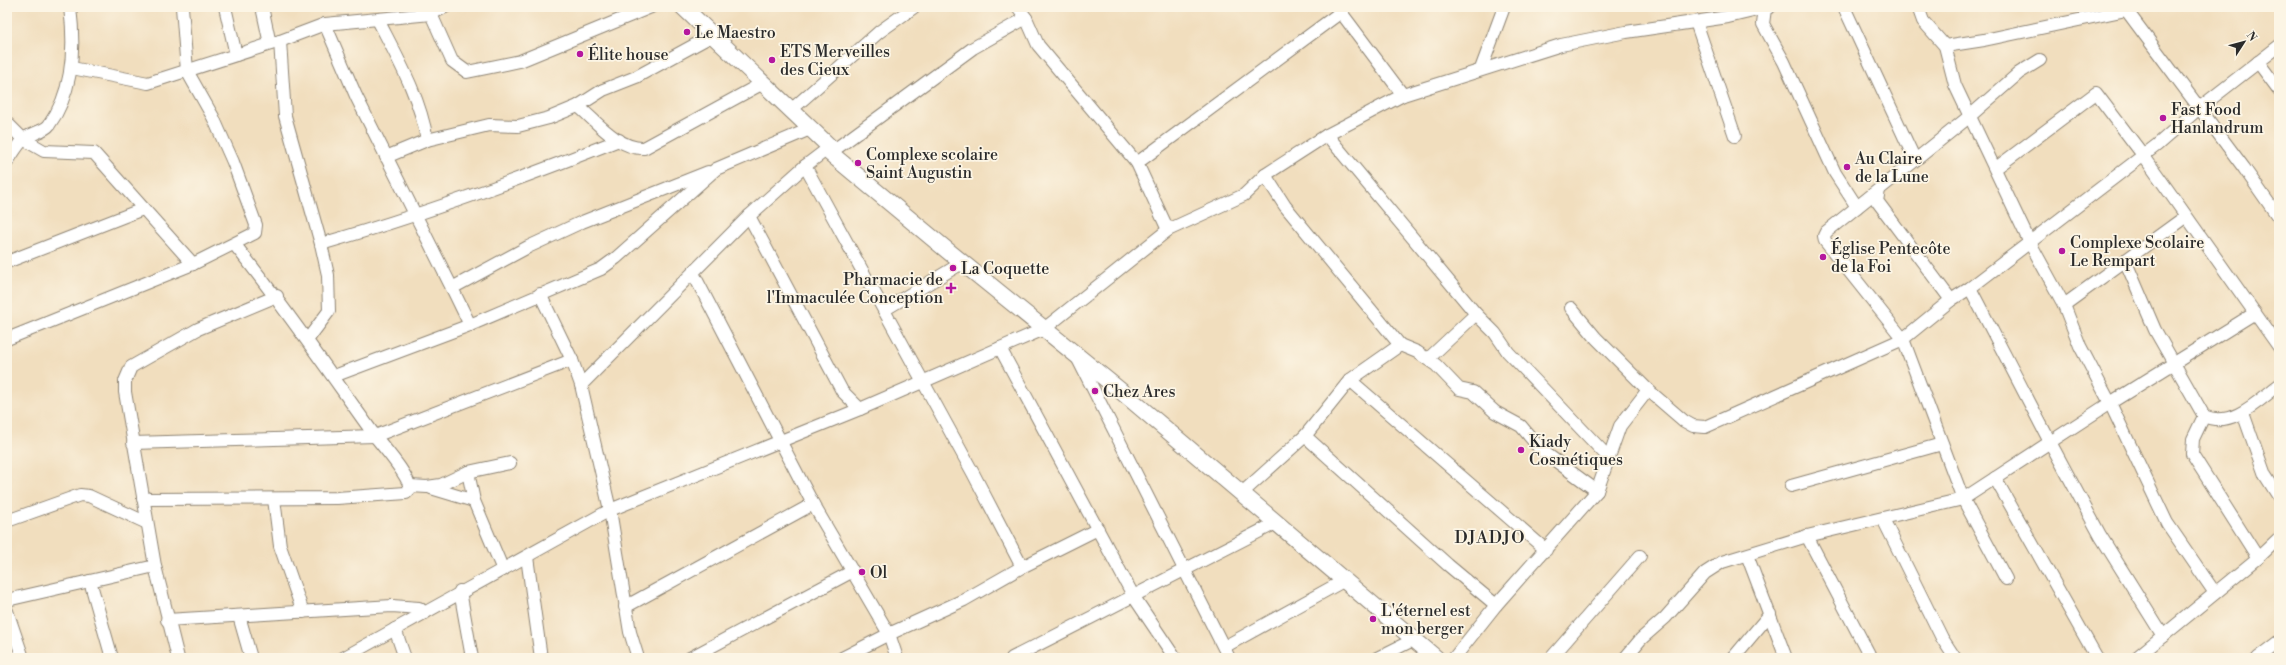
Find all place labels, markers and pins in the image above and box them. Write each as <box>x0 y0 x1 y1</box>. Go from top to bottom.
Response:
place label: Le Maestro <box>695 23 776 43</box>
marker: Le Maestro <box>682 27 692 37</box>
place label: ETS Merveilles des Cieux <box>780 42 890 80</box>
place label: Élite house <box>588 43 669 65</box>
marker: Élite house <box>575 49 585 59</box>
marker: ETS Merveilles des Cieux <box>767 55 777 65</box>
place label: Fast Food Hanlandrum <box>2171 100 2263 138</box>
marker: Fast Food Hanlandrum <box>2158 113 2168 123</box>
place label: Complexe scolaire Saint Augustin <box>866 145 998 183</box>
place label: Au Claire de la Lune <box>1854 149 1929 187</box>
marker: Complexe scolaire Saint Augustin <box>853 158 863 168</box>
marker: Au Claire de la Lune <box>1842 162 1852 172</box>
place label: Complexe Scolaire Le Rempart <box>2070 233 2204 271</box>
place label: Église Pentecôte de la Foi <box>1831 237 1950 277</box>
marker: Complexe Scolaire Le Rempart <box>2057 246 2067 256</box>
marker: Église Pentecôte de la Foi <box>1818 252 1828 262</box>
place label: La Coquette <box>961 259 1049 279</box>
marker: La Coquette <box>948 263 958 273</box>
place label: Pharmacie de l'Immaculée Conception <box>767 270 943 308</box>
marker: Pharmacie de l'Immaculée Conception <box>946 283 956 293</box>
place label: Chez Ares <box>1103 382 1175 402</box>
marker: Chez Ares <box>1090 386 1100 396</box>
place label: Kiady Cosmétiques <box>1529 432 1623 470</box>
marker: Kiady Cosmétiques <box>1516 445 1526 455</box>
place label: Ol <box>870 563 888 583</box>
marker: Ol <box>857 567 867 577</box>
place label: L'éternel est mon berger <box>1381 601 1471 639</box>
marker: L'éternel est mon berger <box>1368 614 1378 624</box>

